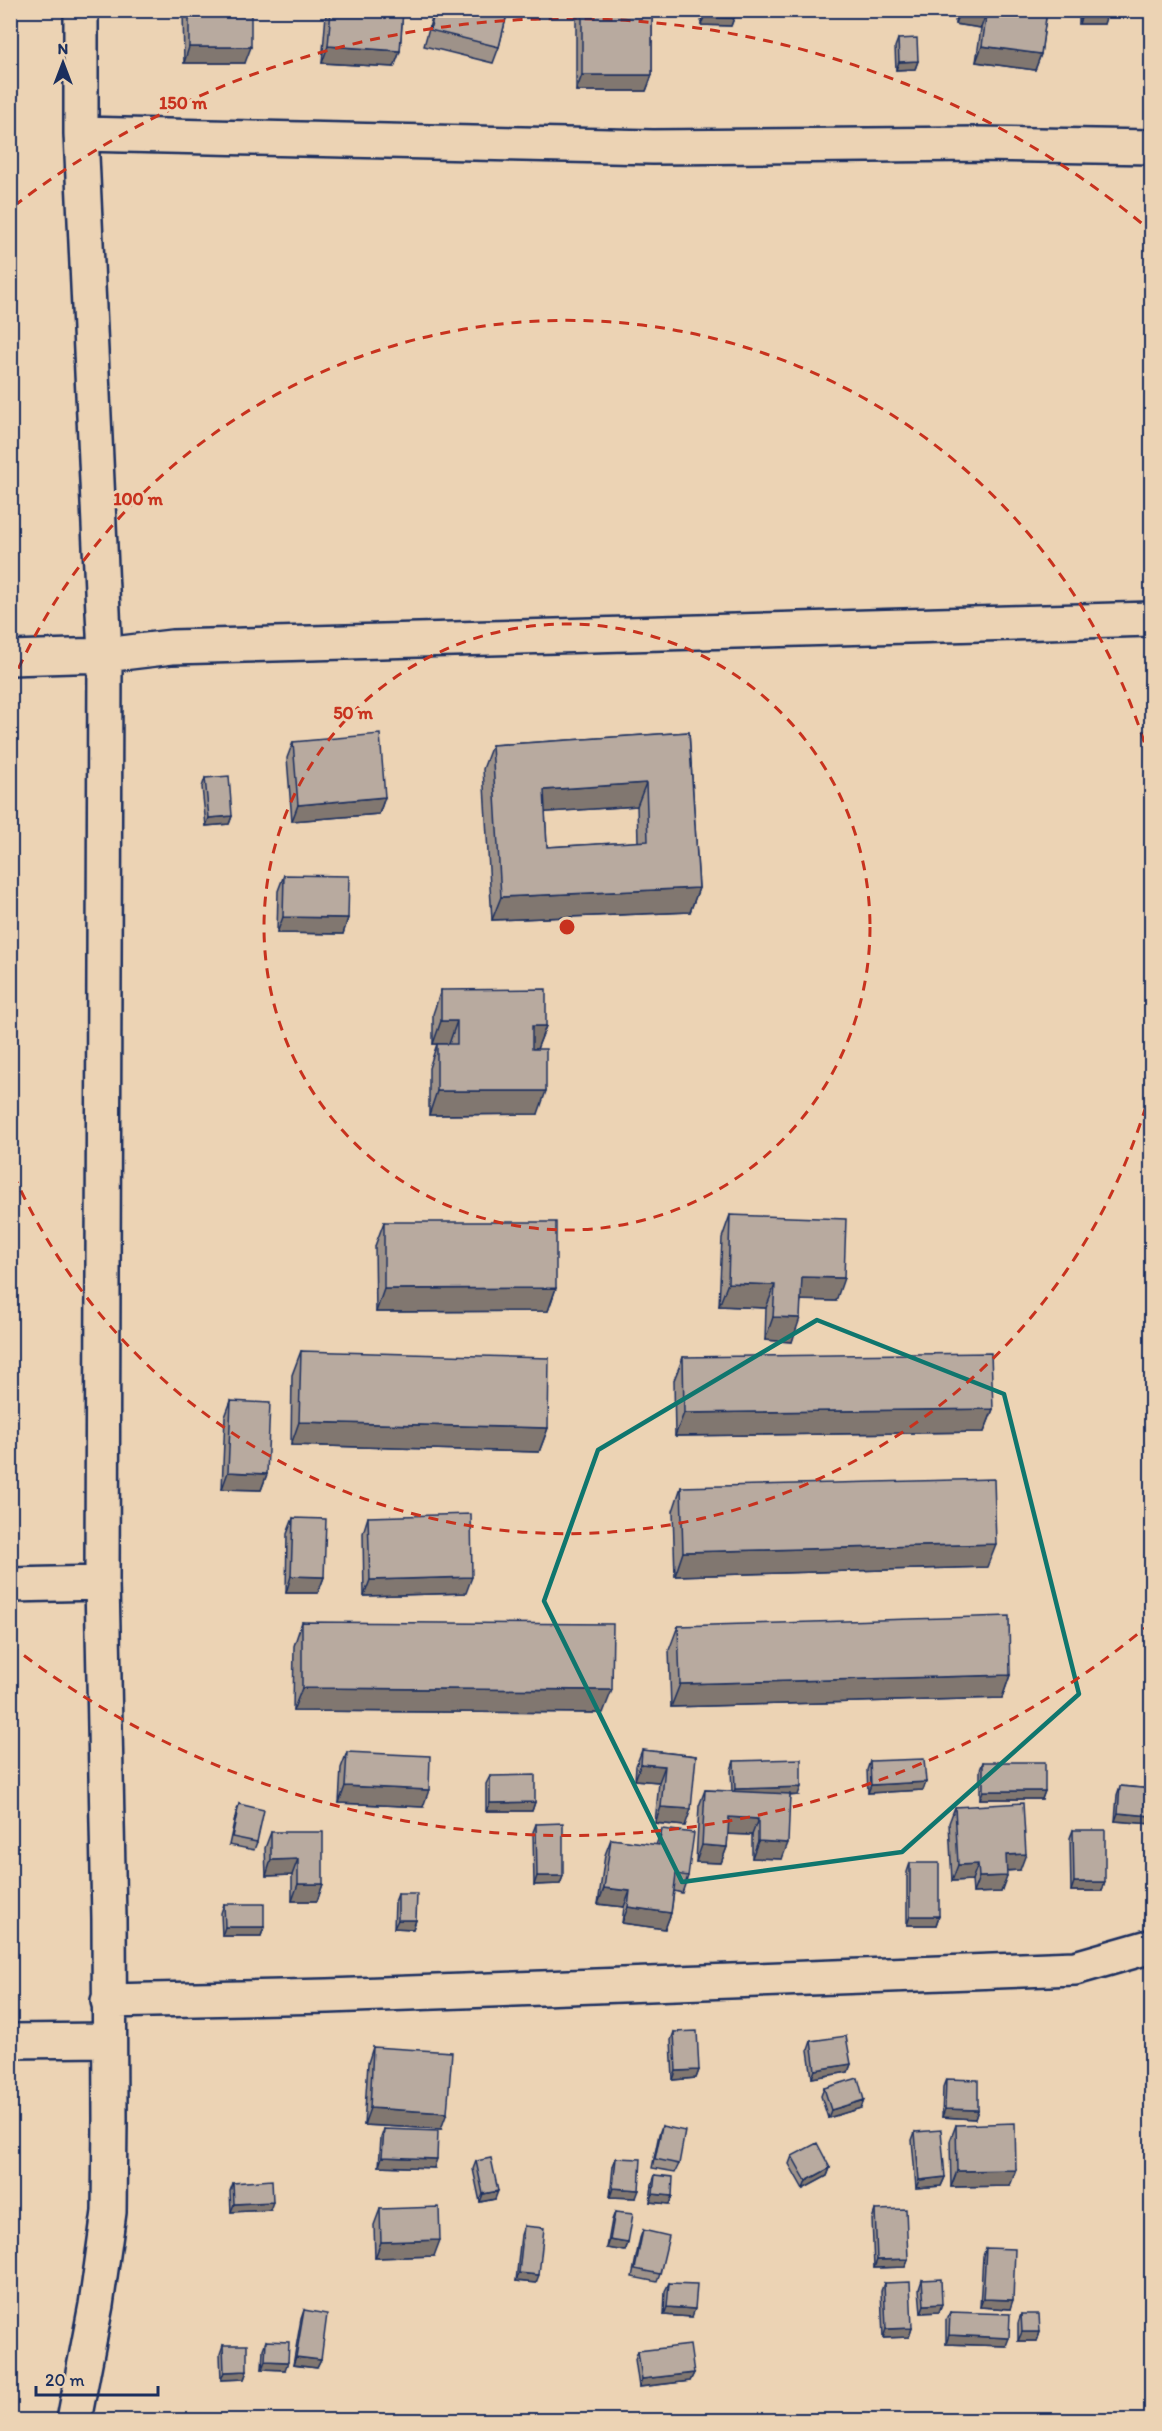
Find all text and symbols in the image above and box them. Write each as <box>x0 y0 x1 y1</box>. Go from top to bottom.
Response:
north arrow <box>33 33 93 93</box>
text: N <box>58 39 68 58</box>
text: 150 m <box>159 92 208 114</box>
text: 100 m <box>113 488 164 510</box>
text: 50 m <box>333 702 374 724</box>
centre of rings <box>557 917 577 937</box>
scale bar <box>36 2359 158 2397</box>
text: 20 m <box>45 2369 85 2391</box>

